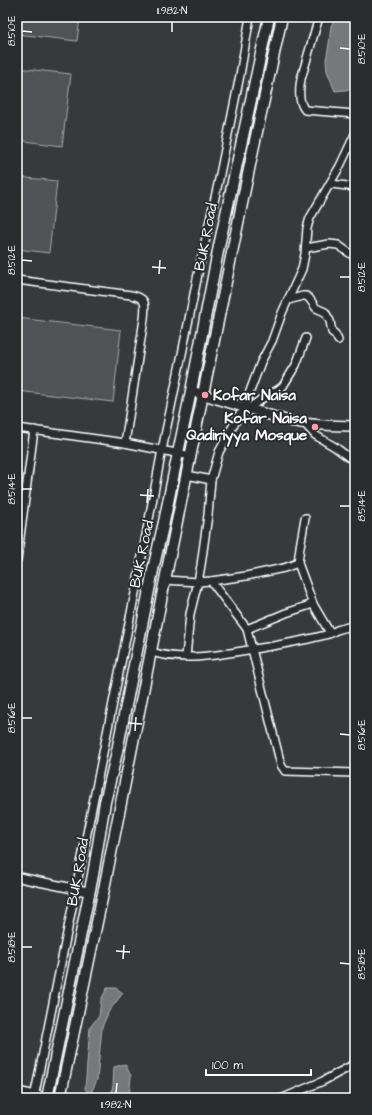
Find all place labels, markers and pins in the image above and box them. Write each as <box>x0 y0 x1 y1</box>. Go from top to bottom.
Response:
place label: Kofar Naisa <box>213 385 296 406</box>
marker: Kofar Naisa <box>200 390 210 400</box>
place label: Kofar Naisa Qadiriyya Mosque <box>186 408 307 447</box>
marker: Kofar Naisa Qadiriyya Mosque <box>310 422 320 432</box>

